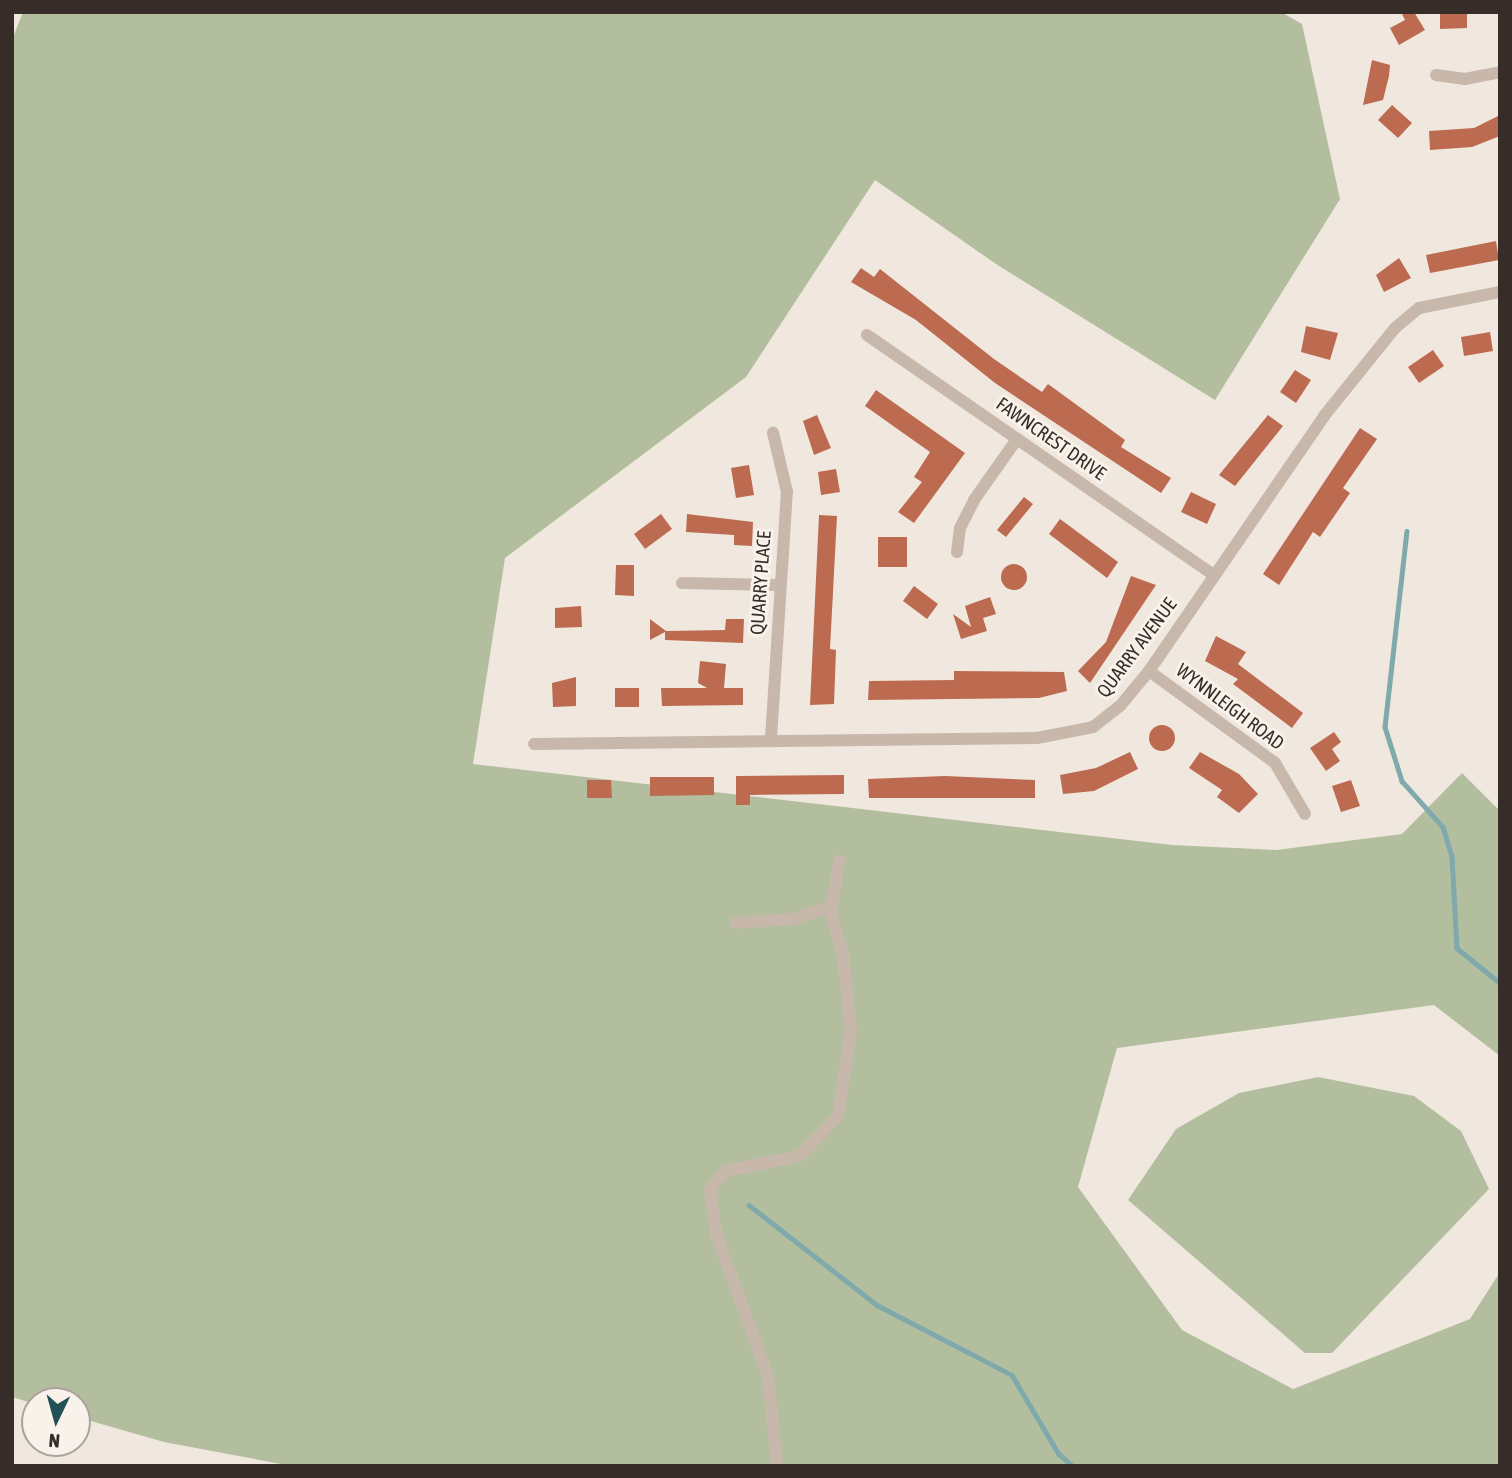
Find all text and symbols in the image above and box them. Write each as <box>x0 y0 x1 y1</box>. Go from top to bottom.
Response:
street label: FAWNCREST DRIVE <box>992 393 1110 485</box>
street label: QUARRY PLACE <box>746 530 776 636</box>
street label: QUARRY AVENUE <box>1092 594 1182 702</box>
street label: WYNNLEIGH ROAD <box>1172 659 1288 755</box>
north arrow <box>21 1387 91 1457</box>
text: N <box>48 1429 61 1452</box>

